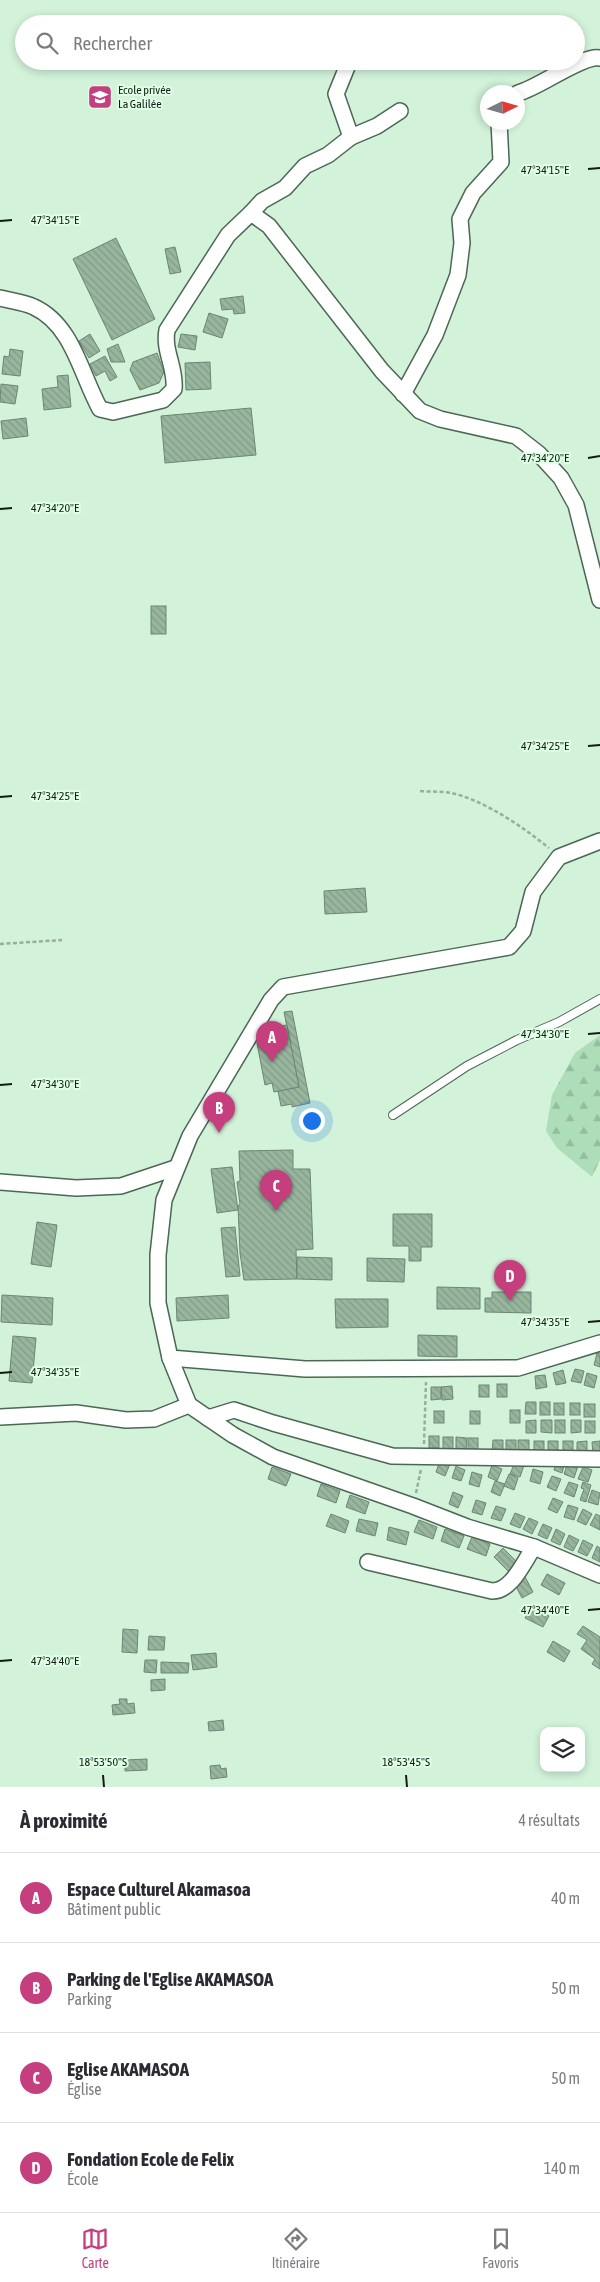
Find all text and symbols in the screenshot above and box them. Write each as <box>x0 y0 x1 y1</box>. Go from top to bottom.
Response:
search box <box>15 15 585 70</box>
icon: search <box>33 29 61 57</box>
text: Rechercher <box>73 32 152 54</box>
place label: Ecole privée La Galilée <box>118 83 171 111</box>
school or university icon: Ecole privée La Galilée <box>87 84 113 110</box>
north arrow <box>480 85 525 130</box>
text: 47°34'15"E <box>521 163 569 177</box>
text: 47°34'15"E <box>31 213 79 227</box>
text: 47°34'20"E <box>521 451 569 465</box>
text: 47°34'20"E <box>31 501 79 515</box>
text: 47°34'25"E <box>521 739 569 753</box>
text: 47°34'25"E <box>31 789 79 803</box>
pin: A <box>256 1021 288 1062</box>
text: 47°34'30"E <box>521 1027 569 1041</box>
text: 47°34'30"E <box>31 1077 79 1091</box>
pin: B <box>203 1092 235 1133</box>
your location <box>299 1108 325 1134</box>
pin: C <box>260 1170 292 1211</box>
pin: D <box>494 1260 526 1301</box>
text: 47°34'35"E <box>521 1315 569 1329</box>
text: 47°34'35"E <box>31 1365 79 1379</box>
text: 47°34'40"E <box>521 1603 569 1617</box>
text: 47°34'40"E <box>31 1654 79 1668</box>
map controls <box>540 1727 585 1772</box>
button: layers <box>540 1727 585 1772</box>
text: 18°53'50"S <box>79 1755 127 1769</box>
text: 18°53'45"S <box>382 1755 430 1769</box>
text: À proximité <box>20 1808 108 1832</box>
text: 4 résultats <box>518 1811 580 1829</box>
text: Espace Culturel Akamasoa <box>67 1878 251 1900</box>
text: A <box>32 1889 40 1907</box>
text: 40 m <box>551 1889 580 1907</box>
text: Bâtiment public <box>67 1900 160 1918</box>
text: Parking de l'Eglise AKAMASOA <box>67 1968 273 1990</box>
text: B <box>32 1979 40 1997</box>
text: 50 m <box>551 1979 580 1997</box>
text: Parking <box>67 1990 112 2008</box>
text: Eglise AKAMASOA <box>67 2058 189 2080</box>
text: C <box>32 2069 40 2087</box>
text: 50 m <box>551 2069 580 2087</box>
text: Église <box>67 2080 102 2098</box>
text: Fondation Ecole de Felix <box>67 2148 234 2170</box>
text: D <box>32 2159 40 2177</box>
text: 140 m <box>544 2159 580 2177</box>
text: École <box>67 2170 99 2188</box>
tab: Carte <box>81 2225 109 2271</box>
tab: Itinéraire <box>272 2225 320 2271</box>
tab: Favoris <box>482 2225 519 2271</box>

